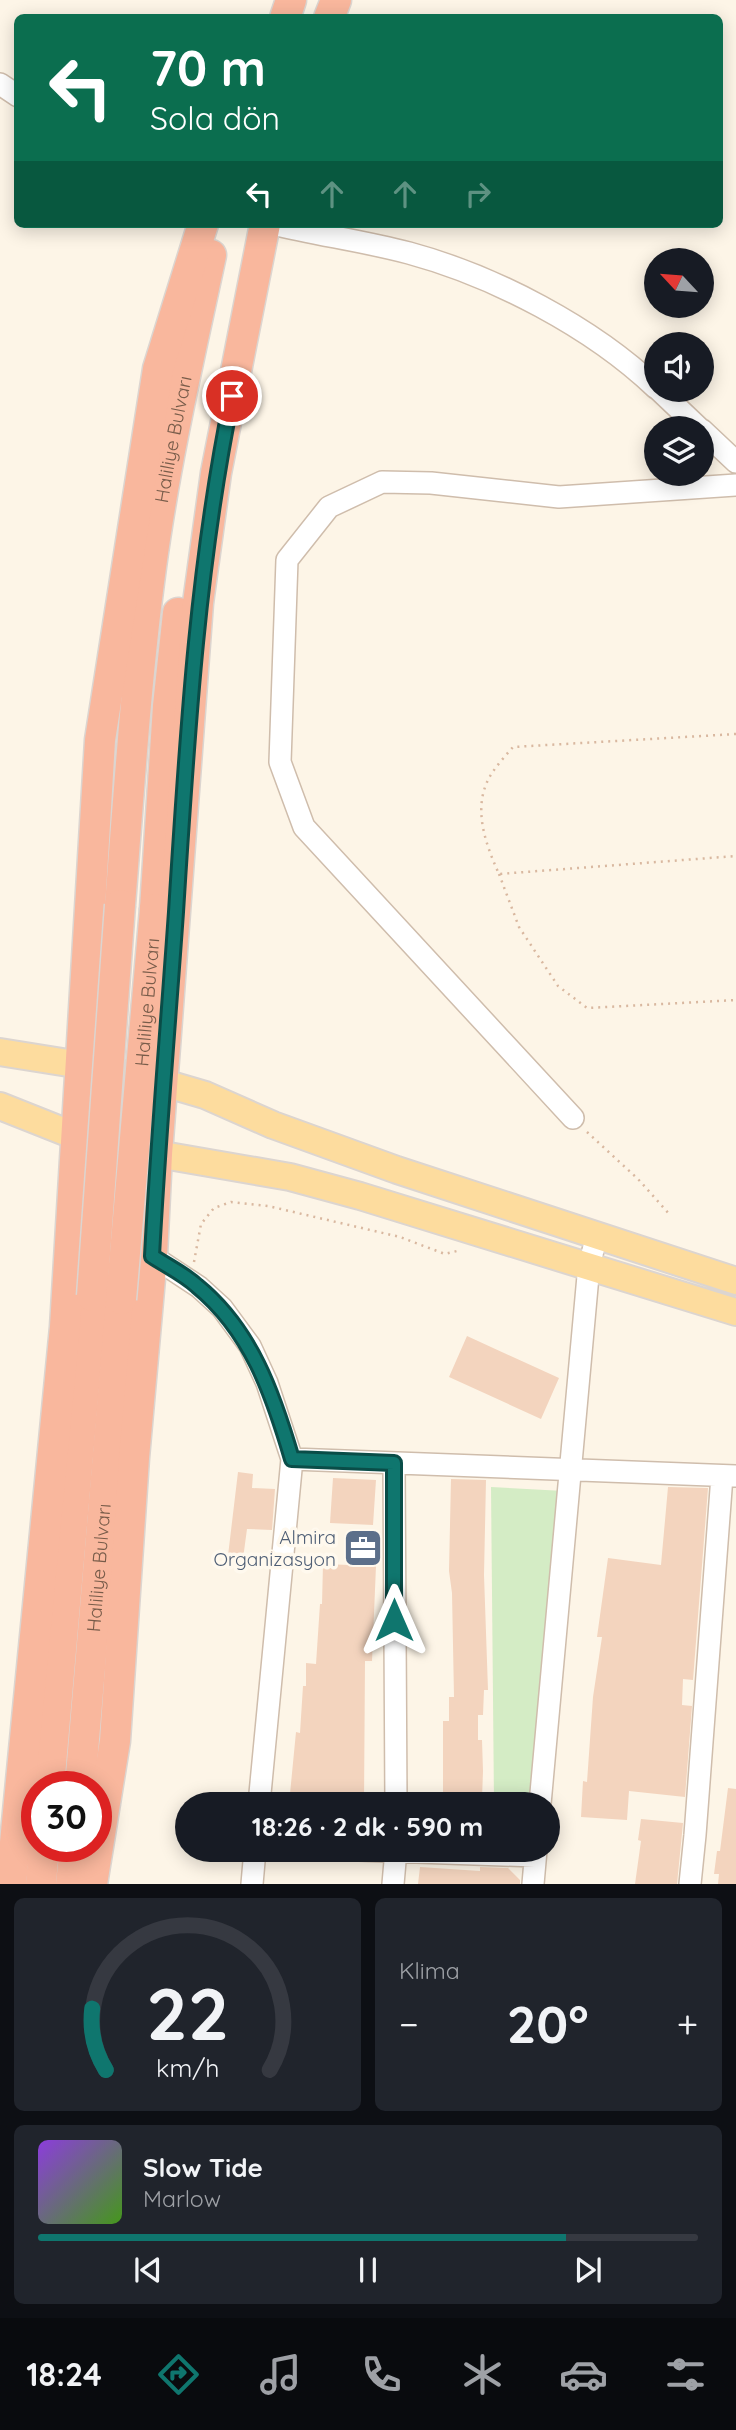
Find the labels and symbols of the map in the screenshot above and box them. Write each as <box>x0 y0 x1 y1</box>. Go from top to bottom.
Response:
north arrow <box>644 248 714 318</box>
pin <box>202 366 262 426</box>
street label: Haliliye Bulvarı <box>149 374 197 505</box>
street label: Haliliye Bulvarı <box>129 937 164 1067</box>
street label: Haliliye Bulvarı <box>81 1503 116 1633</box>
place label: Almira Organizasyon <box>213 1525 336 1571</box>
office icon: Almira Organizasyon <box>342 1527 384 1569</box>
position arrow <box>357 1583 431 1657</box>
speed limit sign: 30 <box>21 1771 112 1862</box>

